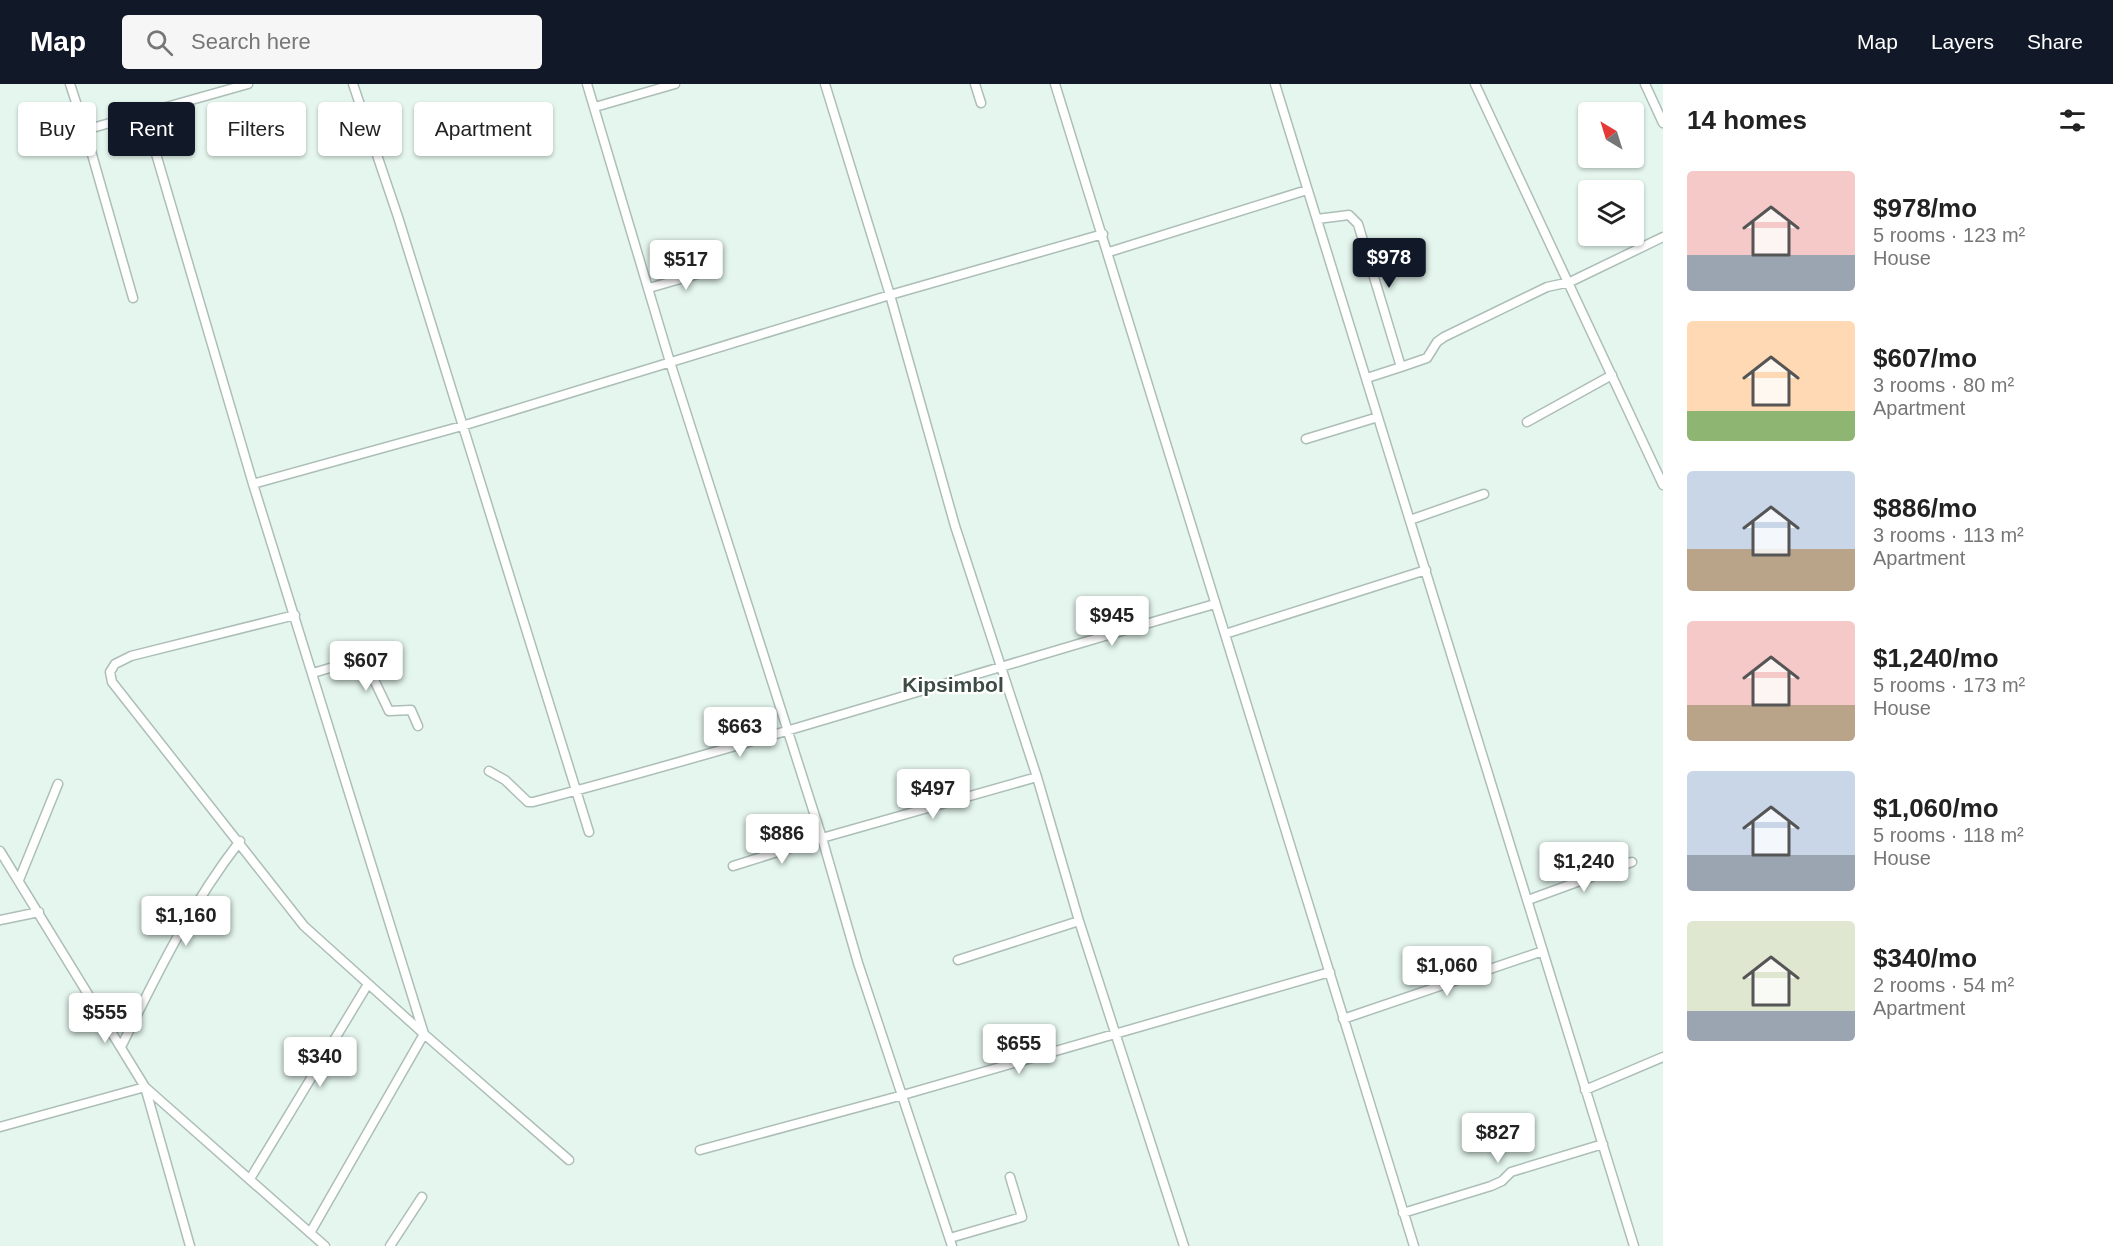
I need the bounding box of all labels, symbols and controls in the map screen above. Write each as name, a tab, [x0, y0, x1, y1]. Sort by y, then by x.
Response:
search box	[122, 15, 542, 69]
text: Map	[30, 26, 86, 57]
icon: search	[143, 26, 176, 59]
text: Search here	[191, 29, 311, 54]
text: Map	[1857, 30, 1898, 53]
text: Layers	[1931, 30, 1994, 53]
text: Share	[2027, 30, 2083, 53]
chip: Buy	[18, 102, 96, 156]
chip: Rent	[108, 102, 195, 156]
chip: Filters	[207, 102, 306, 156]
chip: New	[318, 102, 402, 156]
chip: Apartment	[414, 102, 553, 156]
north arrow	[1578, 102, 1644, 168]
map controls	[1578, 102, 1644, 246]
icon: filters	[2056, 104, 2089, 137]
text: 14 homes	[1687, 105, 1807, 135]
button: layers	[1578, 180, 1644, 246]
text: $978/mo	[1873, 193, 1977, 223]
icon: home	[1735, 195, 1807, 267]
text: 5 rooms · 123 m²	[1873, 224, 2025, 246]
pin: $978	[1353, 238, 1425, 289]
pin: $517	[650, 240, 722, 291]
text: $978	[1367, 246, 1411, 268]
text: House	[1873, 247, 1931, 269]
text: $517	[664, 248, 708, 270]
text: $607/mo	[1873, 343, 1977, 373]
icon: home	[1735, 345, 1807, 417]
text: 3 rooms · 80 m²	[1873, 374, 2014, 396]
text: Apartment	[1873, 397, 1965, 419]
text: $886/mo	[1873, 493, 1977, 523]
icon: home	[1735, 495, 1807, 567]
text: 3 rooms · 113 m²	[1873, 524, 2024, 546]
text: Apartment	[1873, 547, 1965, 569]
pin: $945	[1076, 596, 1148, 647]
text: $945	[1090, 604, 1134, 626]
pin: $607	[330, 641, 402, 692]
text: $1,240/mo	[1873, 643, 1999, 673]
icon: home	[1735, 645, 1807, 717]
text: $607	[344, 649, 388, 671]
district label: Kipsimbol	[902, 673, 1004, 696]
text: 5 rooms · 173 m²	[1873, 674, 2025, 696]
text: House	[1873, 697, 1931, 719]
pin: $663	[704, 707, 776, 758]
text: $663	[718, 715, 762, 737]
pin: $497	[897, 769, 969, 820]
text: $497	[911, 777, 955, 799]
text: $1,060/mo	[1873, 793, 1999, 823]
icon: home	[1735, 795, 1807, 867]
pin: $886	[746, 814, 818, 865]
text: $886	[760, 822, 804, 844]
text: 5 rooms · 118 m²	[1873, 824, 2024, 846]
pin: $1,240	[1535, 842, 1633, 893]
text: House	[1873, 847, 1931, 869]
text: $1,240	[1553, 850, 1615, 872]
pin: $1,160	[137, 896, 235, 947]
text: $1,160	[155, 904, 217, 926]
text: $340/mo	[1873, 943, 1977, 973]
icon: home	[1735, 945, 1807, 1017]
pin: $1,060	[1398, 946, 1496, 997]
text: $1,060	[1416, 954, 1478, 976]
text: 2 rooms · 54 m²	[1873, 974, 2014, 996]
pin: $555	[69, 993, 141, 1044]
text: Apartment	[1873, 997, 1965, 1019]
text: $555	[83, 1001, 127, 1023]
pin: $655	[983, 1024, 1055, 1075]
text: $655	[997, 1032, 1041, 1054]
pin: $340	[284, 1037, 356, 1088]
text: $340	[298, 1045, 342, 1067]
pin: $827	[1462, 1113, 1534, 1164]
text: $827	[1476, 1121, 1520, 1143]

